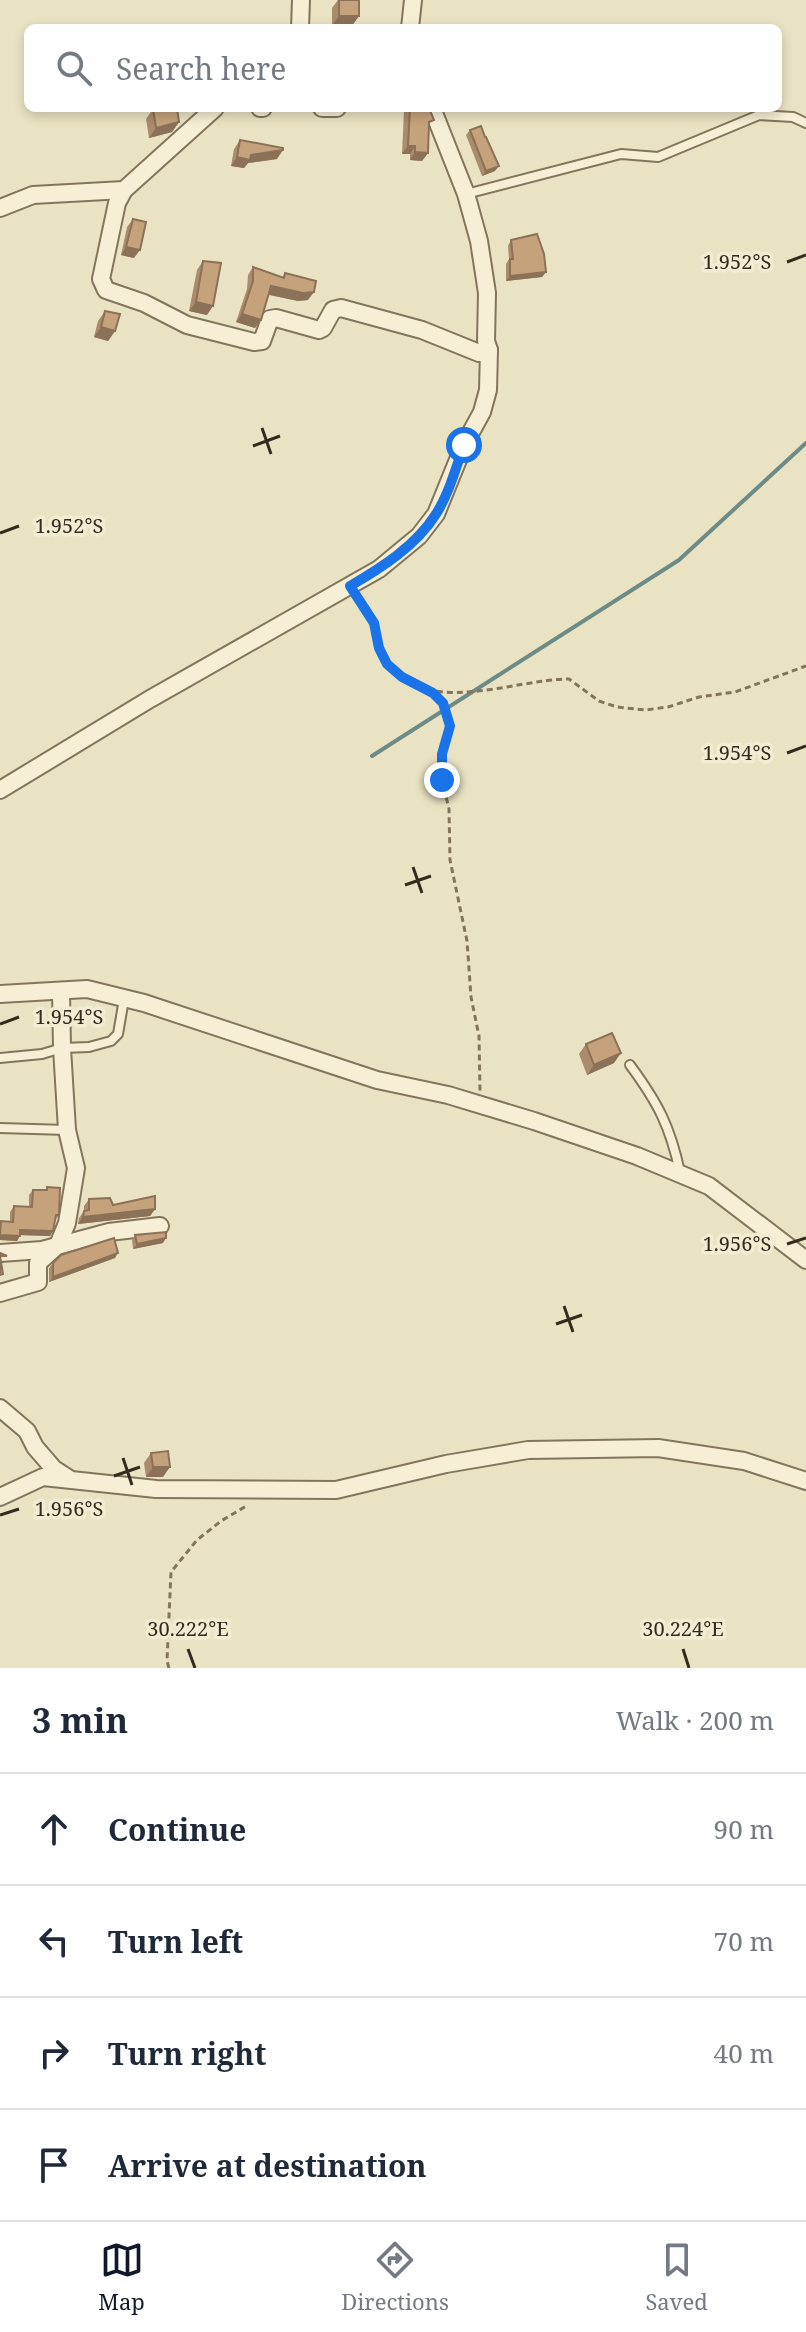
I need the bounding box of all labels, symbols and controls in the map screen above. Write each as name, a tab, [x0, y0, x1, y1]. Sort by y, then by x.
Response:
search box	[24, 24, 782, 112]
icon: search	[52, 46, 96, 90]
text: Search here	[116, 48, 286, 89]
text: 1.952°S	[703, 248, 771, 275]
route start	[446, 427, 482, 463]
text: 1.952°S	[35, 512, 103, 539]
text: 1.954°S	[703, 739, 771, 766]
route end	[424, 762, 460, 798]
text: 1.954°S	[35, 1003, 103, 1030]
text: 1.956°S	[703, 1230, 771, 1257]
text: 1.956°S	[35, 1495, 103, 1522]
text: 30.222°E	[147, 1615, 229, 1642]
text: 30.224°E	[642, 1615, 724, 1642]
text: 3 min	[32, 1697, 128, 1743]
text: Walk · 200 m	[616, 1702, 774, 1738]
icon: ahead	[32, 1807, 76, 1851]
text: Continue	[108, 1809, 246, 1850]
text: 90 m	[714, 1811, 774, 1847]
icon: left	[32, 1919, 76, 1963]
text: Turn left	[108, 1921, 243, 1962]
text: 70 m	[714, 1923, 774, 1959]
icon: right	[32, 2031, 76, 2075]
text: Turn right	[108, 2033, 266, 2074]
text: 40 m	[714, 2035, 774, 2071]
icon: arrive	[32, 2143, 76, 2187]
text: Arrive at destination	[108, 2145, 427, 2186]
tab: Map	[98, 2238, 145, 2316]
tab: Directions	[341, 2238, 449, 2316]
tab: Saved	[645, 2238, 708, 2316]

